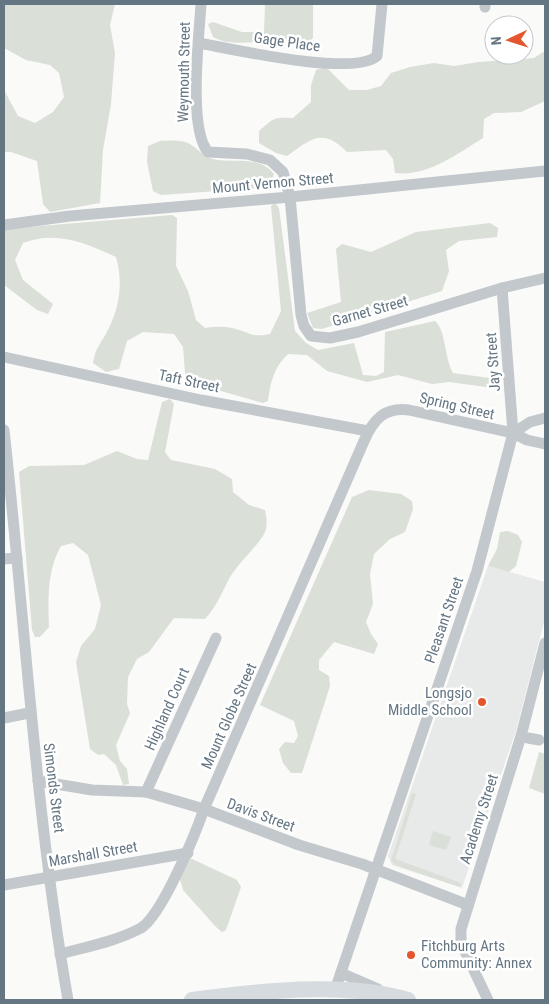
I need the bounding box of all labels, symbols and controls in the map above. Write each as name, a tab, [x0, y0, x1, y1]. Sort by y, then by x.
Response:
north arrow	[484, 15, 534, 65]
street label: Weymouth Street	[174, 21, 194, 123]
street label: Gage Place	[253, 28, 321, 56]
text: N	[488, 36, 504, 46]
street label: Mount Vernon Street	[212, 169, 334, 197]
street label: Garnet Street	[330, 292, 410, 330]
street label: Jay Street	[482, 332, 504, 392]
street label: Taft Street	[157, 366, 221, 396]
street label: Spring Street	[418, 389, 496, 423]
street label: Pleasant Street	[421, 574, 467, 666]
street label: Mount Globe Street	[198, 660, 260, 772]
street label: Highland Court	[141, 665, 193, 753]
place label: Longsjo Middle School	[388, 684, 472, 719]
marker: Longsjo Middle School	[476, 696, 488, 708]
street label: Simonds Street	[40, 742, 68, 834]
street label: Academy Street	[456, 772, 502, 866]
street label: Davis Street	[225, 794, 297, 836]
street label: Marshall Street	[47, 837, 139, 871]
place label: Fitchburg Arts Community: Annex	[421, 937, 532, 972]
marker: Fitchburg Arts Community: Annex	[405, 949, 417, 961]

